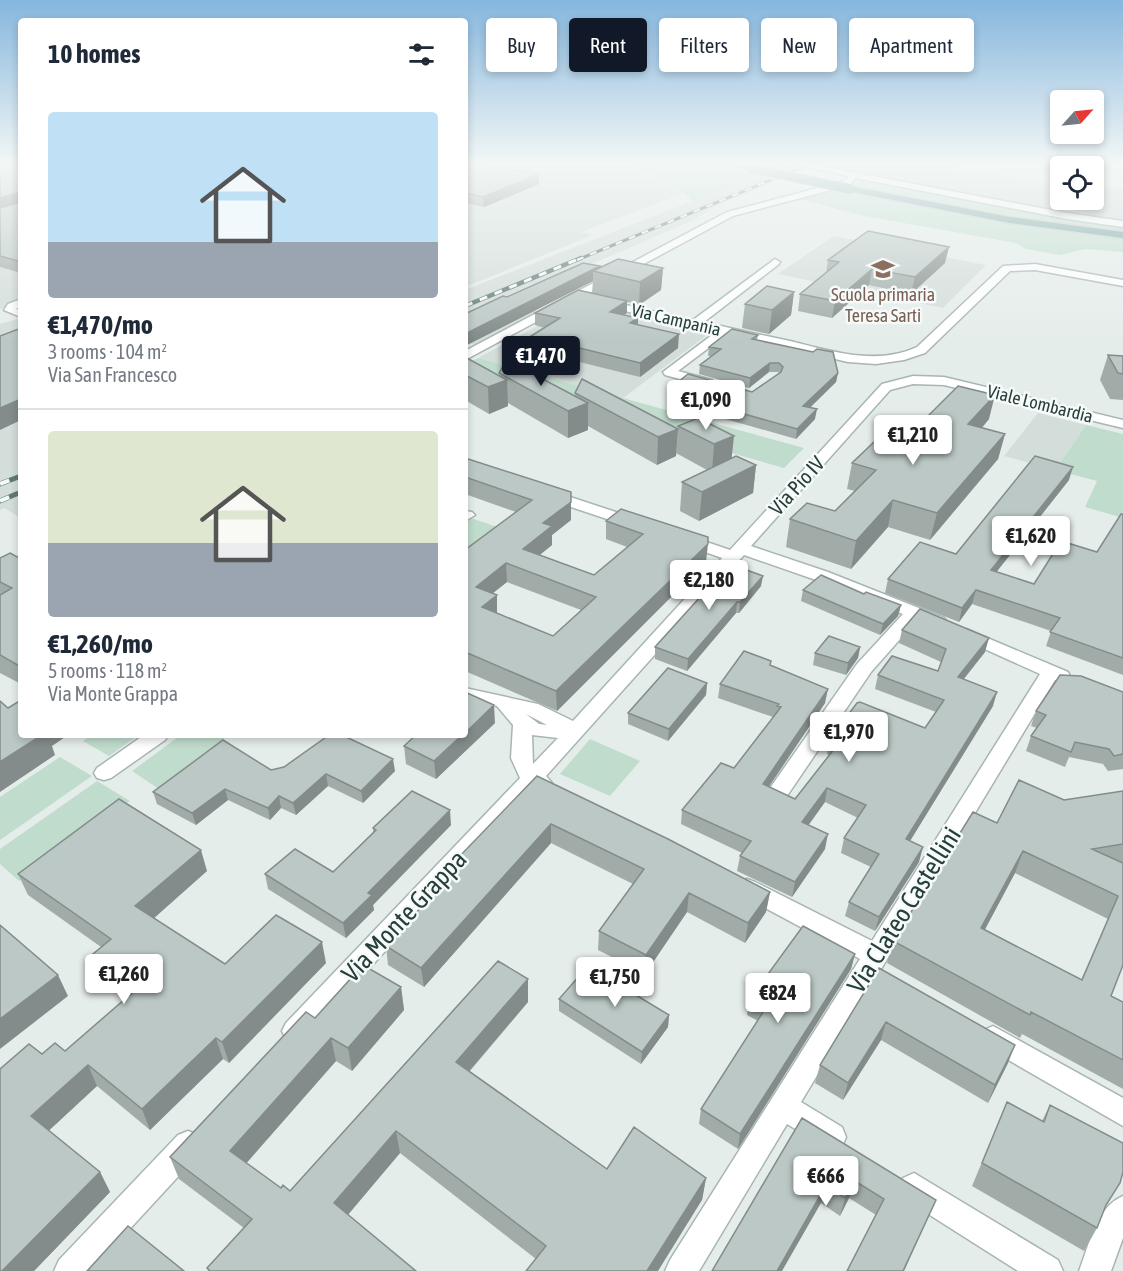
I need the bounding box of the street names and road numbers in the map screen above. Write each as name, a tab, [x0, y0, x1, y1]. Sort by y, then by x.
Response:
street label: Via Campania	[629, 299, 723, 340]
street label: Viale Lombardia	[985, 380, 1095, 427]
street label: Via Pio IV	[764, 450, 829, 520]
street label: Via Clateo Castellini	[841, 821, 967, 999]
street label: Via Monte Grappa	[335, 844, 473, 988]

